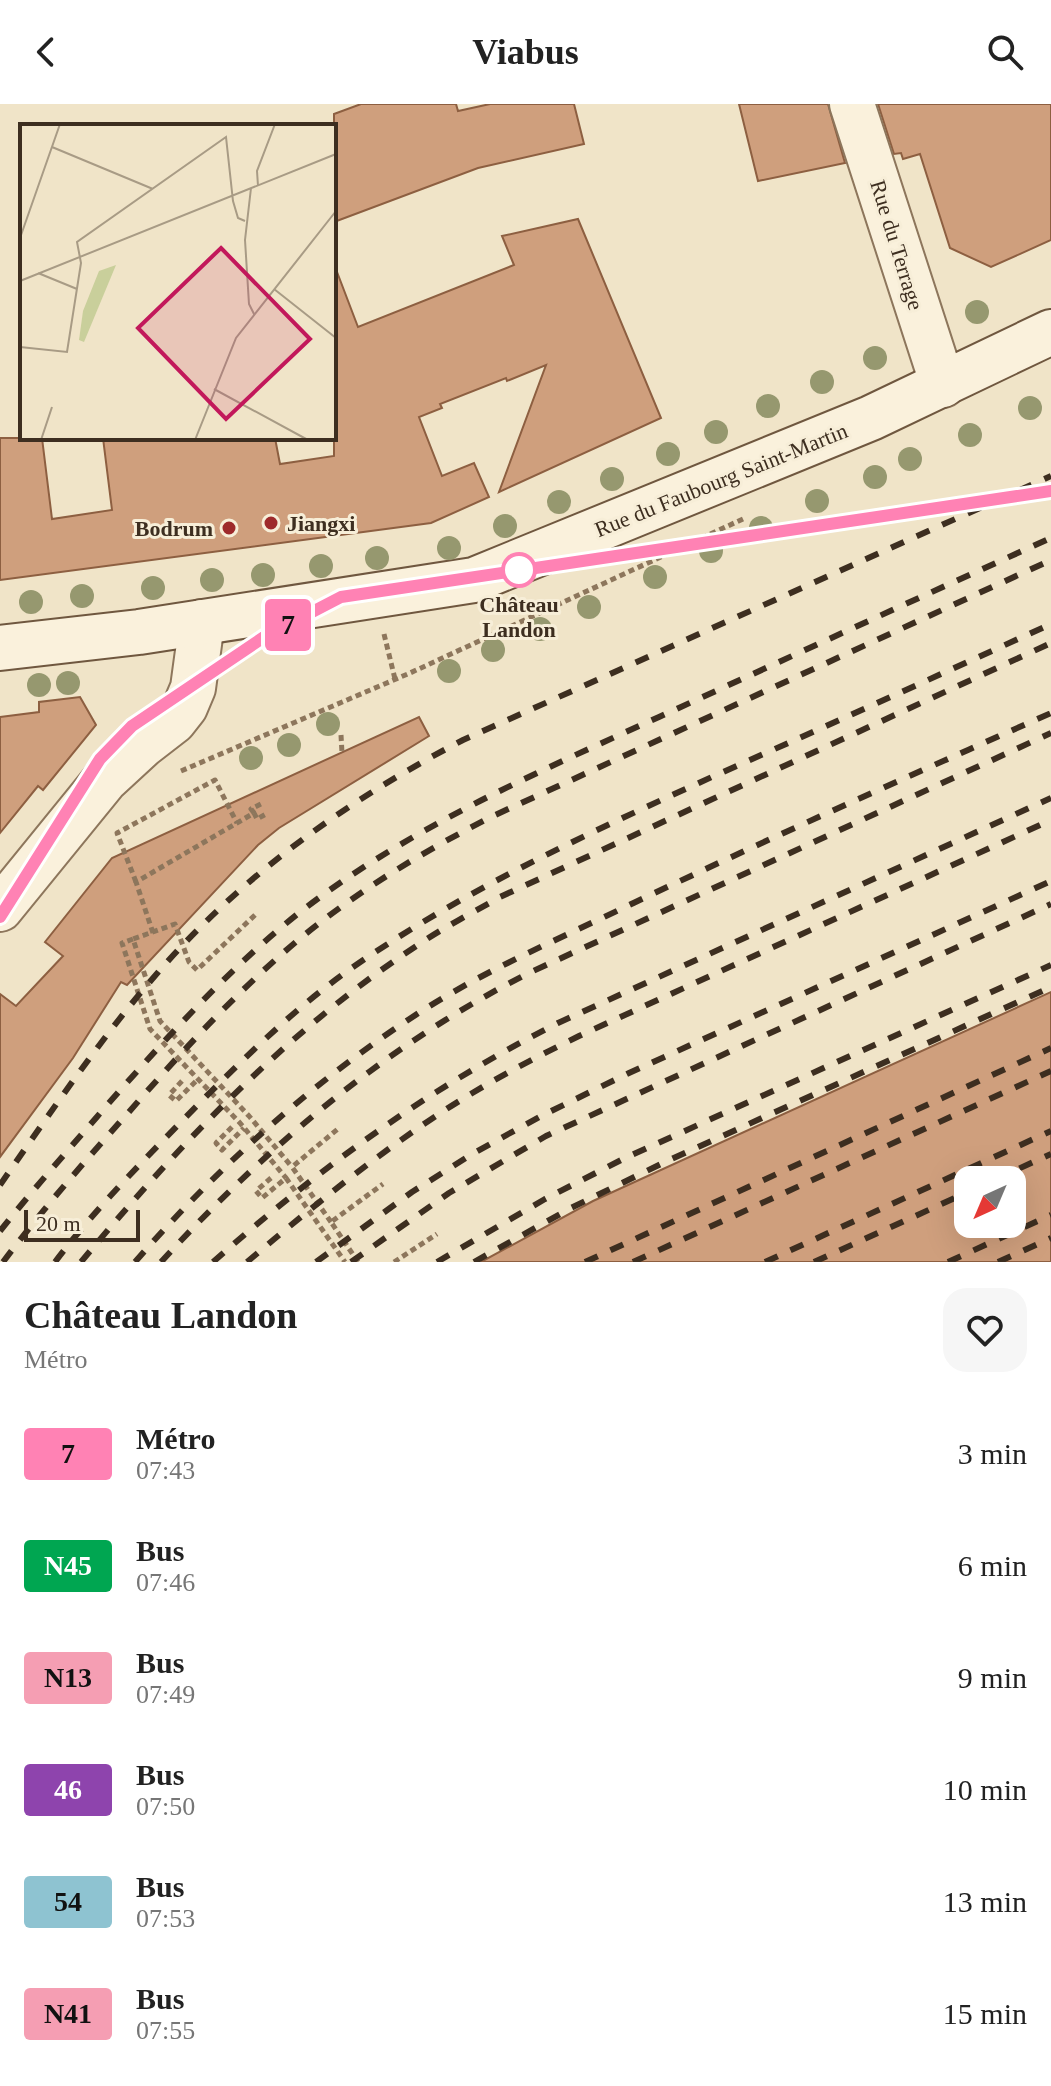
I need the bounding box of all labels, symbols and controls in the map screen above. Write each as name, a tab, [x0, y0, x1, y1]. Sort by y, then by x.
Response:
icon: back	[24, 30, 68, 74]
icon: search	[983, 30, 1027, 74]
text: Viabus	[472, 32, 579, 72]
inset map	[20, 124, 336, 440]
street label: Rue du Terrage	[865, 177, 929, 313]
street label: Rue du Faubourg Saint-Martin	[591, 418, 851, 542]
place label: Jiangxi	[287, 511, 355, 536]
marker: Jiangxi	[262, 514, 280, 532]
place label: Bodrum	[135, 516, 213, 541]
marker: Bodrum	[220, 519, 238, 537]
marker: Château Landon	[502, 553, 536, 587]
place label: Château Landon	[479, 592, 559, 642]
line badge: 7	[262, 599, 314, 651]
text: 7	[281, 609, 295, 640]
north arrow	[954, 1166, 1026, 1238]
map controls	[954, 1166, 1026, 1238]
scale bar	[24, 1206, 140, 1242]
text: 20 m	[36, 1211, 81, 1236]
button: heart	[943, 1288, 1027, 1372]
text: Château Landon	[24, 1294, 297, 1336]
text: Métro	[24, 1345, 88, 1374]
text: Métro	[136, 1422, 215, 1455]
text: 3 min	[958, 1437, 1027, 1470]
text: 7	[61, 1438, 75, 1469]
text: 07:43	[136, 1456, 195, 1485]
text: Bus	[136, 1534, 184, 1567]
text: 6 min	[958, 1549, 1027, 1582]
text: N45	[44, 1550, 92, 1581]
text: 07:46	[136, 1568, 195, 1597]
text: Bus	[136, 1646, 184, 1679]
text: 9 min	[958, 1661, 1027, 1694]
text: N13	[44, 1662, 92, 1693]
text: 07:49	[136, 1680, 195, 1709]
text: Bus	[136, 1758, 184, 1791]
text: 10 min	[943, 1773, 1027, 1806]
text: 46	[54, 1774, 82, 1805]
text: 07:50	[136, 1792, 195, 1821]
text: Bus	[136, 1870, 184, 1903]
text: 13 min	[943, 1885, 1027, 1918]
text: 54	[54, 1886, 82, 1917]
text: 07:53	[136, 1904, 195, 1933]
text: Bus	[136, 1982, 184, 2015]
text: 15 min	[943, 1997, 1027, 2030]
text: N41	[44, 1998, 92, 2029]
text: 07:55	[136, 2016, 195, 2045]

